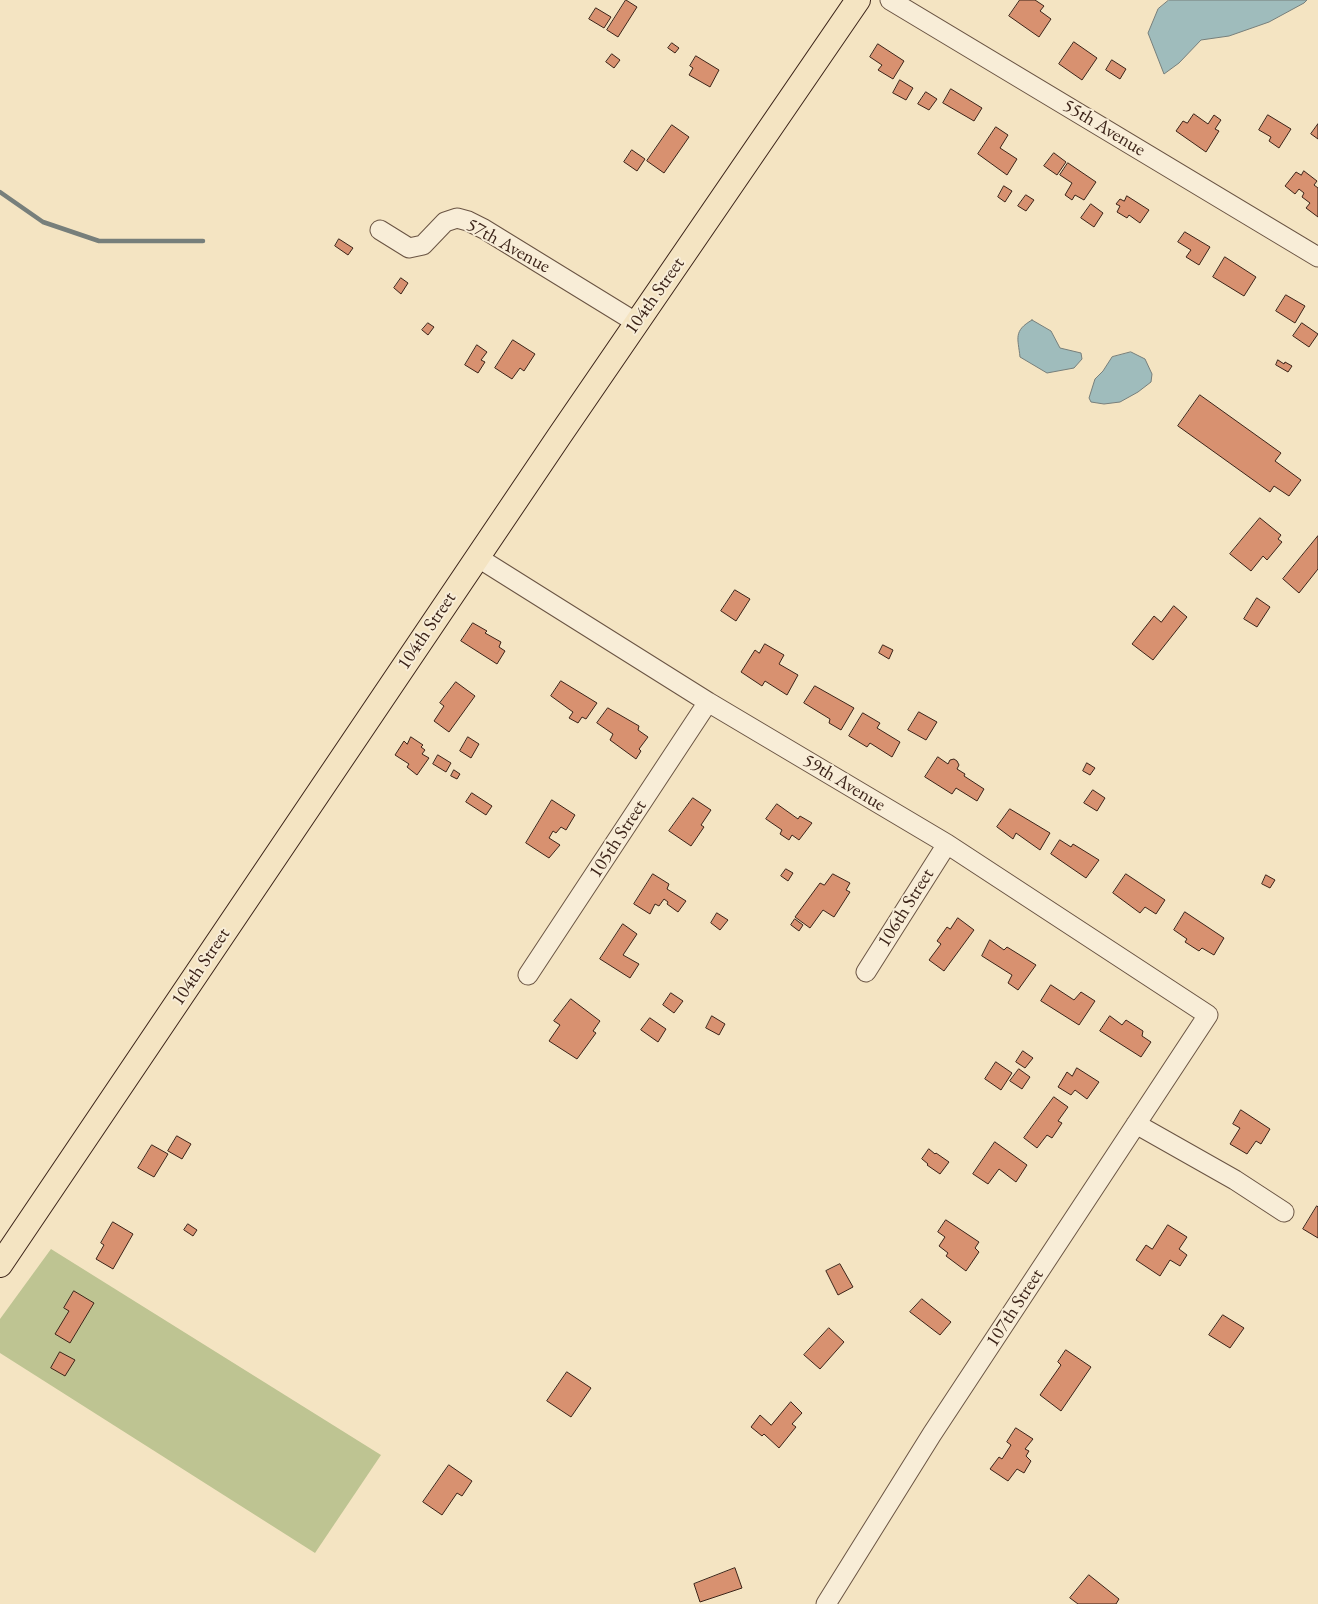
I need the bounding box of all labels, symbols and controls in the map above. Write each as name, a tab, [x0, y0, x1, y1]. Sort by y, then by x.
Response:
street label: 55th Avenue	[1059, 94, 1149, 162]
street label: 57th Avenue	[462, 214, 554, 278]
street label: 104th Street	[620, 253, 690, 339]
street label: 104th Street	[393, 588, 461, 674]
street label: 59th Avenue	[799, 749, 889, 817]
street label: 105th Street	[584, 796, 652, 882]
street label: 106th Street	[873, 864, 939, 952]
street label: 104th Street	[167, 924, 235, 1010]
street label: 107th Street	[981, 1265, 1049, 1351]

